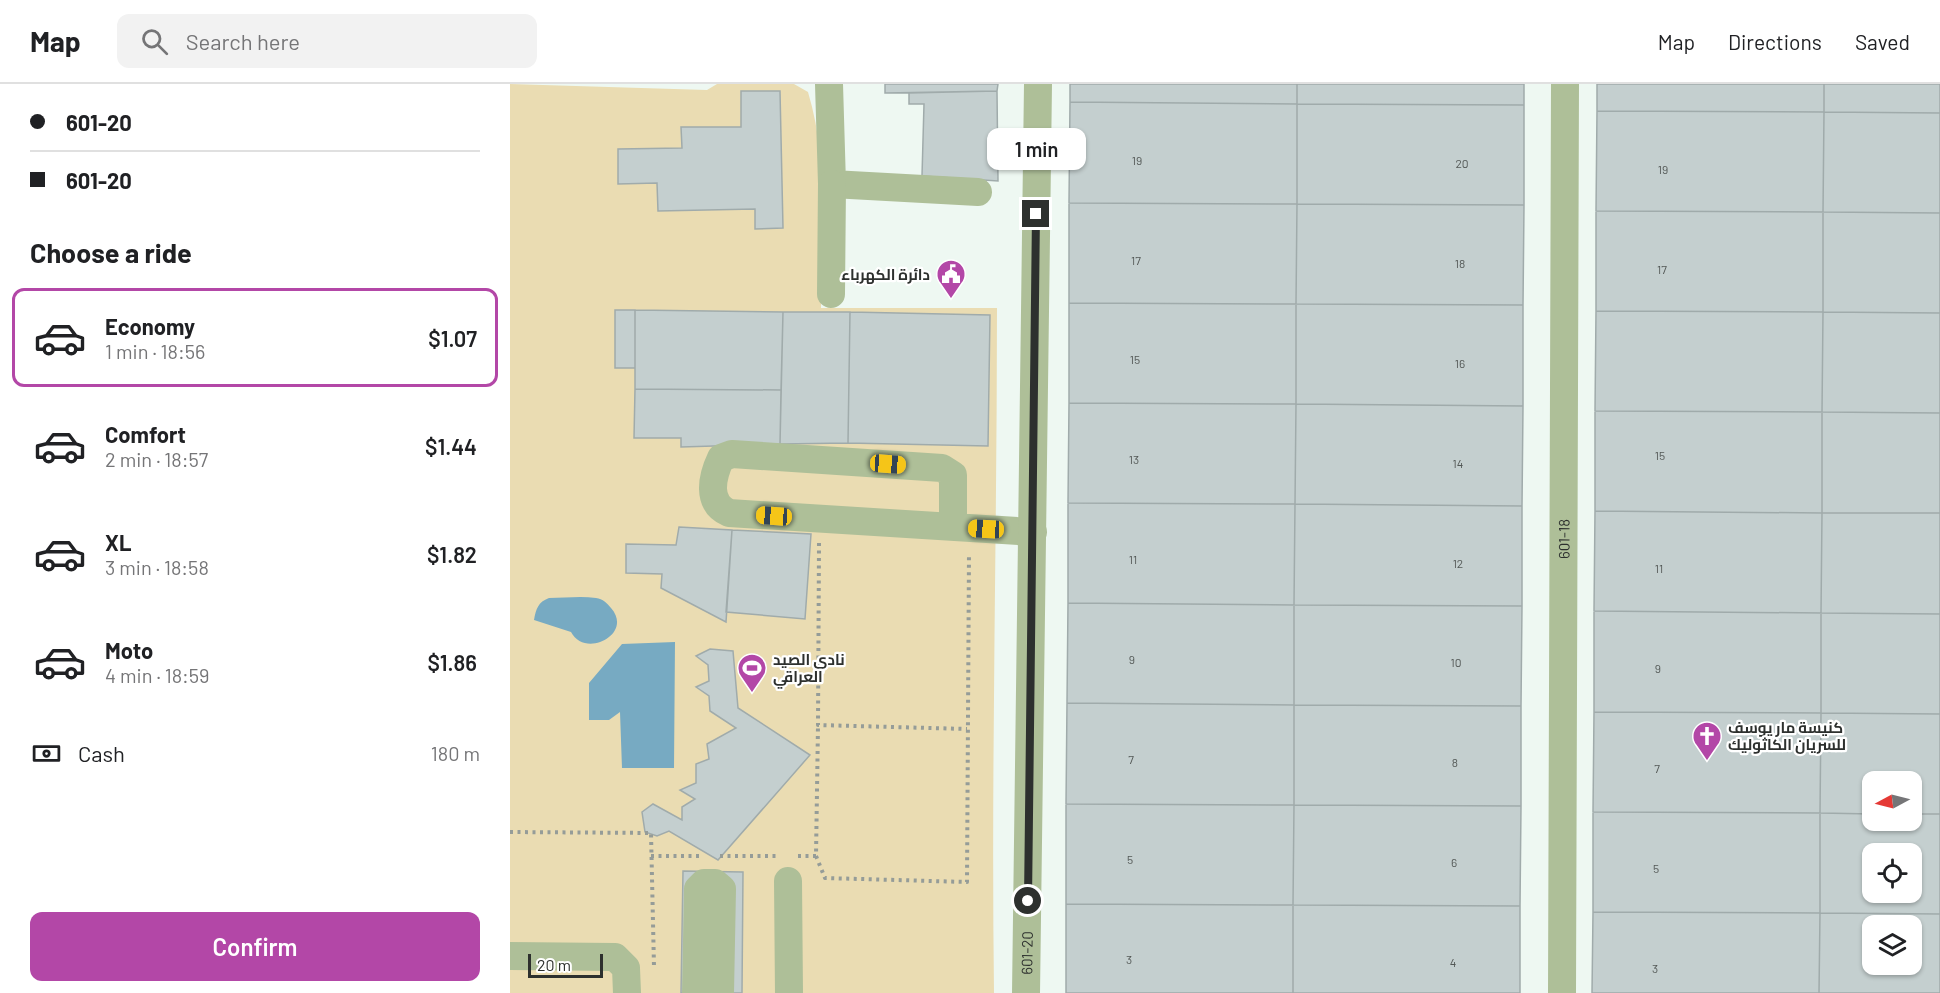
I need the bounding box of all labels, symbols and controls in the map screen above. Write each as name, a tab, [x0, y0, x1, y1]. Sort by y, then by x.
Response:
search box	[117, 14, 537, 68]
text: Map	[30, 24, 81, 58]
icon: search	[138, 25, 171, 58]
text: Search here	[186, 28, 300, 54]
text: Map	[1658, 29, 1695, 54]
text: Directions	[1728, 29, 1822, 54]
text: Saved	[1855, 29, 1910, 54]
text: 601-20	[66, 109, 132, 135]
callout: 1 min	[986, 127, 1086, 169]
text: 1 min	[1015, 137, 1058, 161]
house number: 19	[1132, 153, 1142, 167]
house number: 20	[1455, 156, 1469, 170]
house number: 19	[1658, 162, 1668, 176]
text: 601-20	[66, 167, 132, 193]
route end	[1022, 200, 1049, 227]
text: Choose a ride	[30, 236, 192, 268]
house number: 17	[1131, 253, 1141, 267]
house number: 18	[1455, 256, 1465, 270]
public building icon: دائرة الكهرباء	[935, 258, 967, 300]
house number: 17	[1657, 262, 1667, 276]
place label: دائرة الكهرباء	[841, 265, 930, 284]
icon: car	[33, 311, 87, 365]
text: Economy	[105, 313, 195, 339]
text: $1.07	[428, 325, 477, 351]
text: 1 min · 18:56	[105, 339, 205, 363]
house number: 15	[1130, 352, 1140, 366]
house number: 16	[1455, 356, 1465, 370]
icon: car	[33, 419, 87, 473]
text: Comfort	[105, 421, 186, 447]
text: $1.44	[425, 433, 477, 459]
text: 2 min · 18:57	[105, 447, 208, 471]
house number: 15	[1655, 448, 1665, 462]
house number: 13	[1129, 452, 1139, 466]
car	[869, 454, 907, 474]
house number: 14	[1453, 456, 1463, 470]
car	[755, 506, 793, 526]
car	[968, 519, 1004, 539]
street label: 601-18	[1554, 519, 1573, 559]
icon: car	[33, 527, 87, 581]
text: XL	[105, 529, 131, 555]
text: $1.82	[427, 541, 477, 567]
house number: 11	[1129, 552, 1137, 566]
text: 3 min · 18:58	[105, 555, 209, 579]
house number: 12	[1453, 556, 1463, 570]
house number: 11	[1655, 561, 1663, 575]
icon: car	[33, 635, 87, 689]
text: Moto	[105, 637, 153, 663]
text: $1.86	[427, 649, 477, 675]
place label: نادي الصيد العراقي	[773, 650, 845, 689]
sports icon: نادي الصيد العراقي	[736, 652, 768, 694]
house number: 9	[1129, 652, 1135, 666]
house number: 10	[1451, 655, 1461, 669]
house number: 9	[1655, 661, 1661, 675]
text: 4 min · 18:59	[105, 663, 210, 687]
place label: كنيسة مار يوسف للسريان الكاثوليك	[1728, 718, 1846, 754]
church icon: كنيسة مار يوسف للسريان الكاثوليك	[1691, 720, 1723, 762]
icon: cash	[30, 737, 63, 770]
text: Cash	[78, 740, 125, 766]
text: 180 m	[431, 741, 480, 765]
house number: 7	[1128, 752, 1134, 766]
house number: 8	[1452, 755, 1458, 769]
house number: 7	[1654, 761, 1660, 775]
north arrow	[1862, 771, 1922, 831]
map controls	[1862, 771, 1922, 975]
button: locate	[1862, 843, 1922, 903]
house number: 5	[1127, 852, 1133, 866]
house number: 6	[1451, 855, 1457, 869]
house number: 5	[1653, 861, 1659, 875]
route start	[1014, 887, 1041, 914]
button: Confirm	[30, 912, 480, 981]
button: layers	[1862, 915, 1922, 975]
street label: 601-20	[1017, 931, 1036, 975]
scale bar	[528, 951, 603, 978]
house number: 3	[1126, 952, 1132, 966]
text: 20 m	[537, 955, 571, 974]
house number: 4	[1450, 955, 1456, 969]
house number: 3	[1652, 961, 1658, 975]

